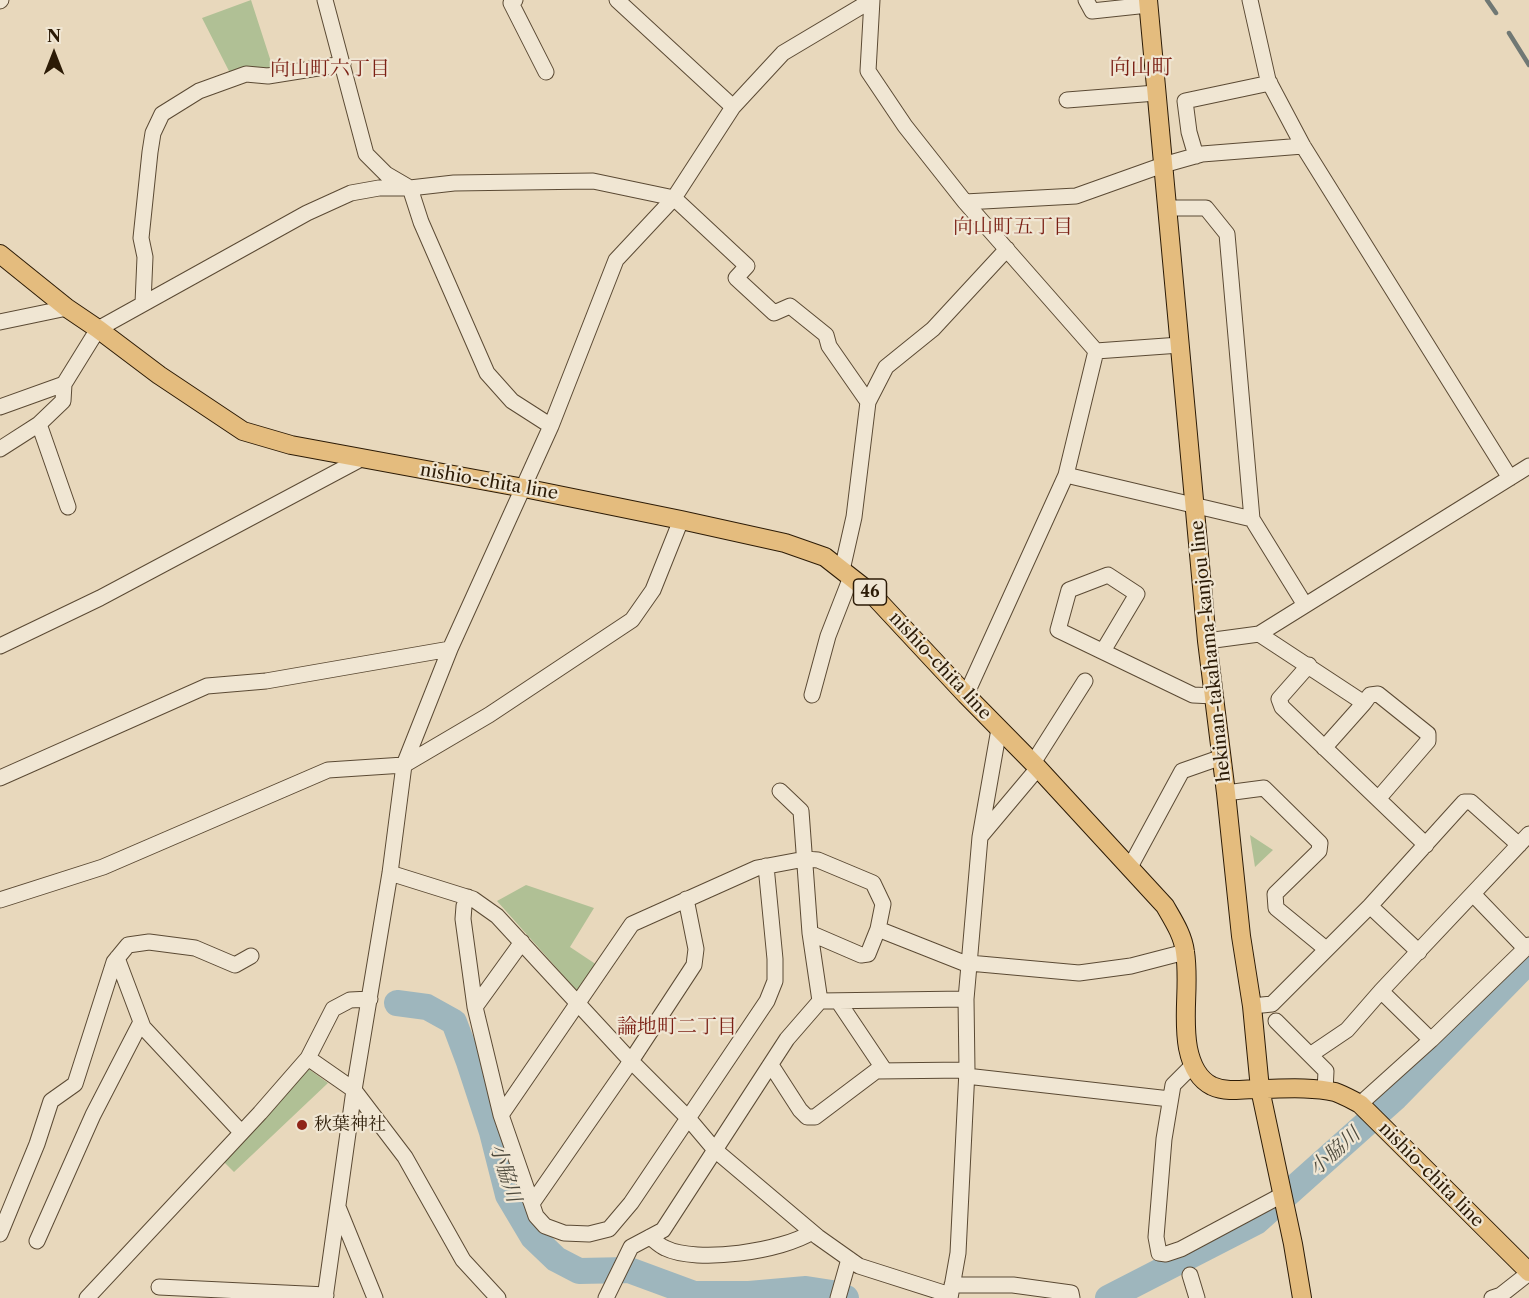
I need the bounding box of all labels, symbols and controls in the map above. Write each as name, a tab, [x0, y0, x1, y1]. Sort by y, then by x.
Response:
north arrow	[24, 24, 84, 84]
text: N	[47, 26, 61, 46]
district label: 向山町	[1110, 55, 1172, 81]
district label: 向山町六丁目	[270, 57, 390, 81]
district label: 向山町五丁目	[953, 215, 1073, 239]
street label: nishio-chita line	[418, 459, 560, 505]
street label: hekinan-takahama-kanjou line	[1187, 519, 1235, 783]
road number: 46	[854, 579, 886, 605]
street label: nishio-chita line	[884, 608, 996, 724]
district label: 論地町二丁目	[617, 1015, 737, 1039]
place label: 秋葉神社	[314, 1114, 386, 1136]
marker: 秋葉神社	[295, 1118, 309, 1132]
street label: nishio-chita line	[1374, 1118, 1488, 1232]
water label: 小脇川	[1305, 1123, 1365, 1181]
water label: 小脇川	[484, 1141, 526, 1205]

